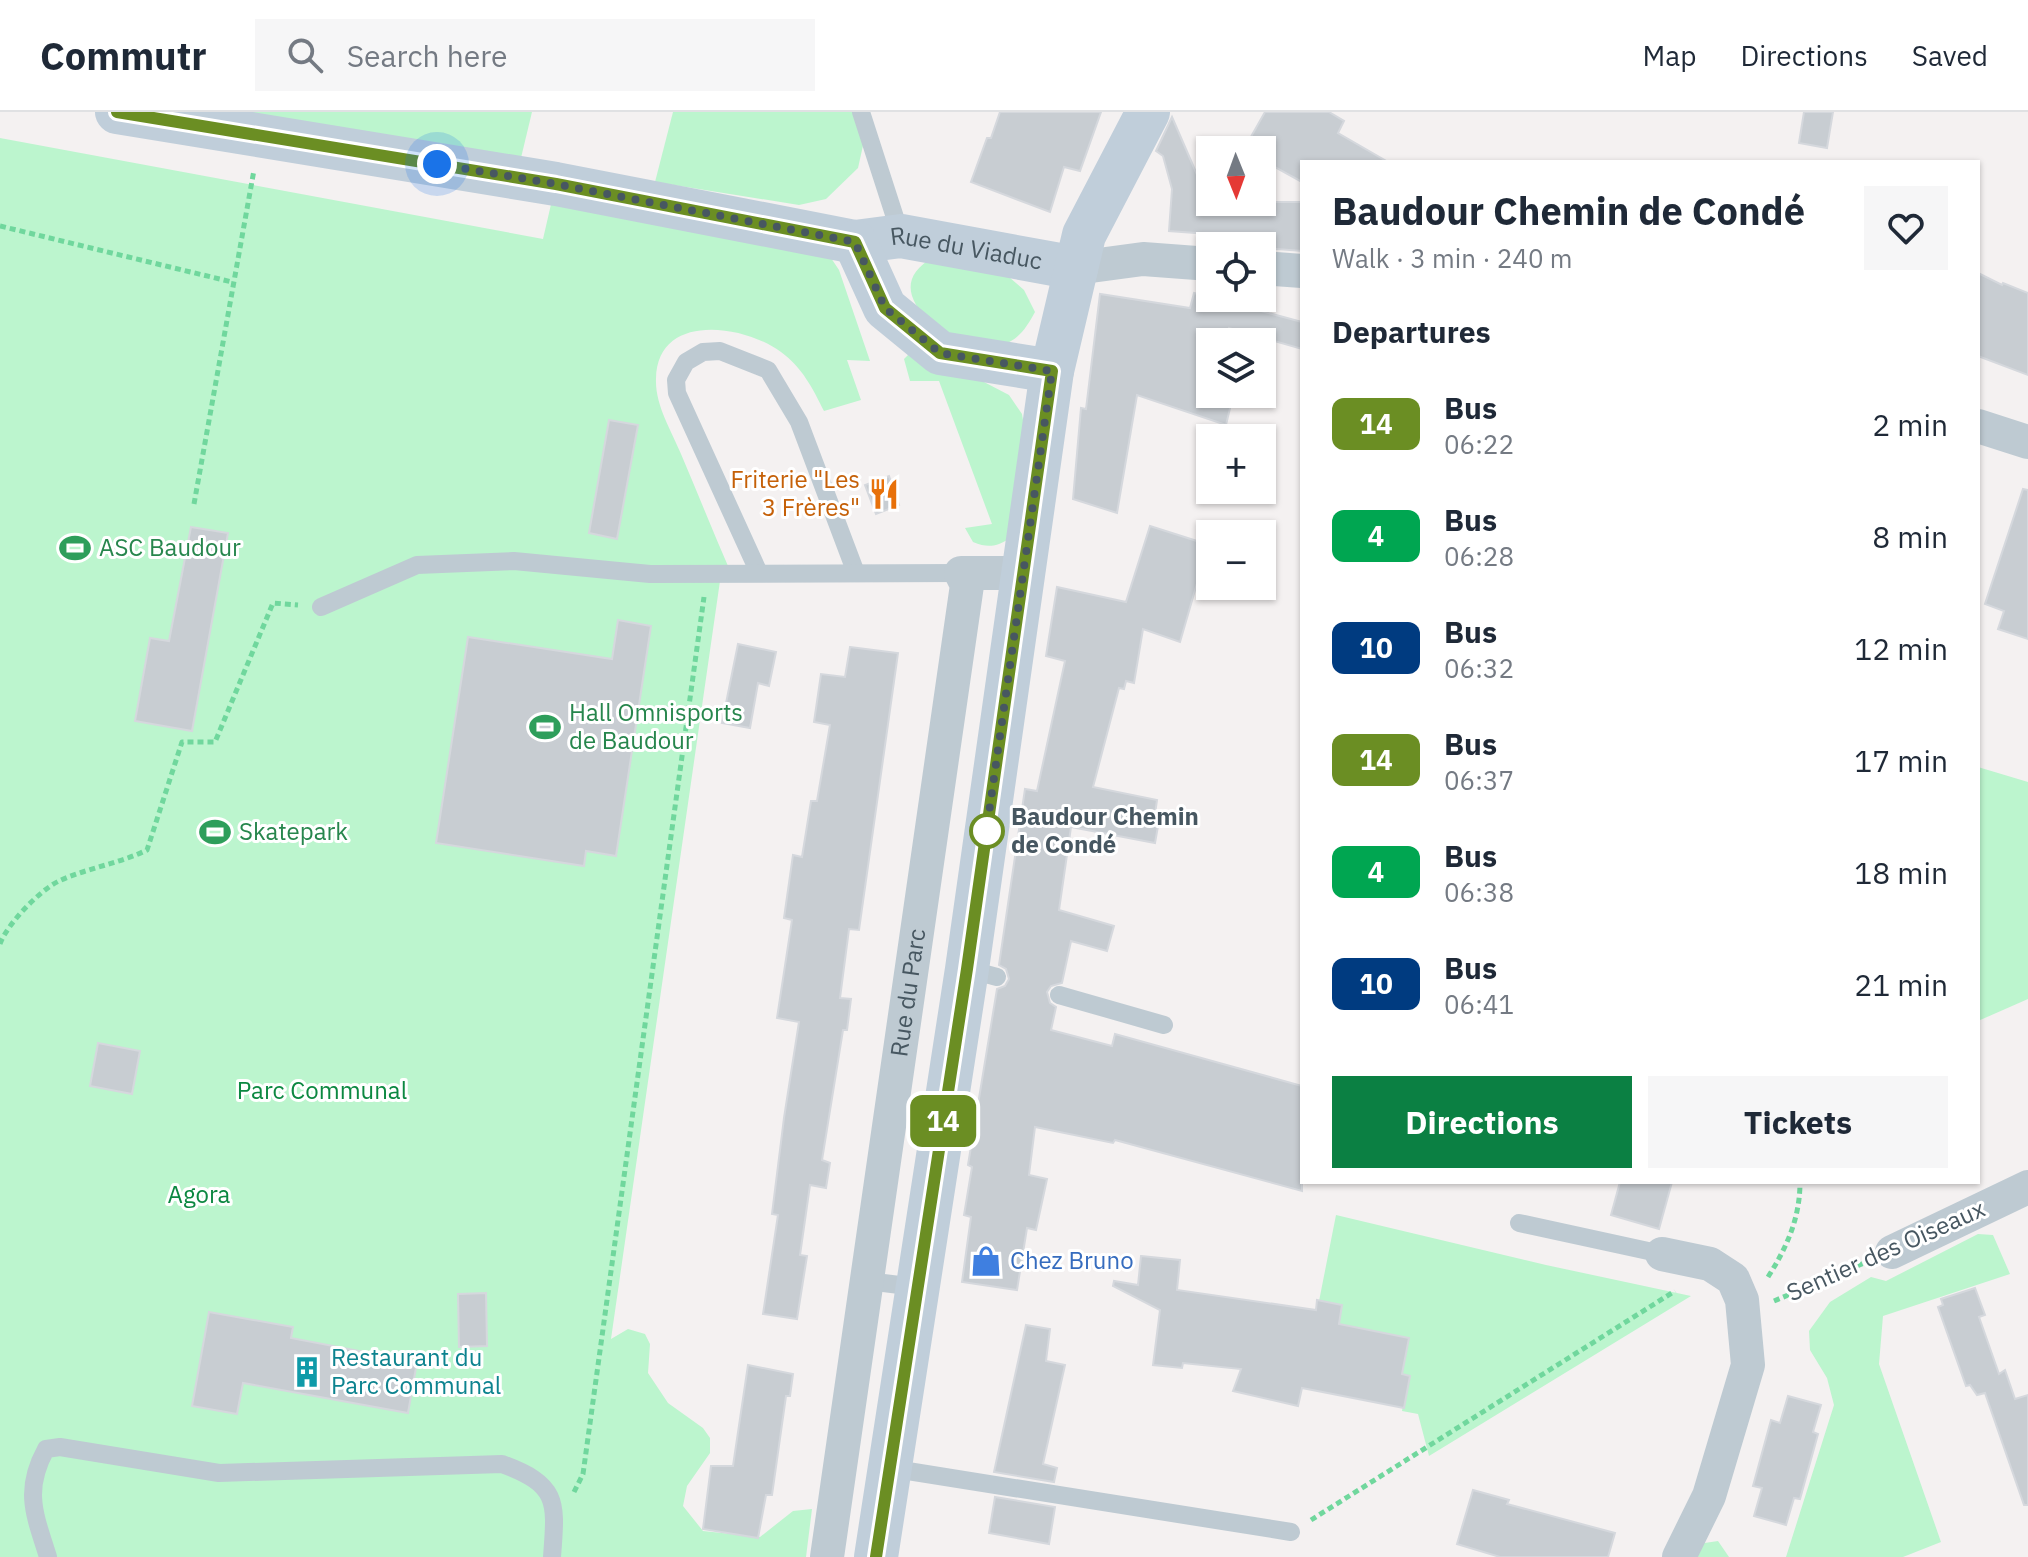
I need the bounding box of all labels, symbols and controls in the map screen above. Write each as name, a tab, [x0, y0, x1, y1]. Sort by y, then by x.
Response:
search box	[255, 19, 815, 91]
text: Commutr	[40, 31, 207, 80]
icon: search	[283, 33, 327, 77]
text: Search here	[347, 36, 508, 75]
text: Map	[1642, 37, 1696, 74]
text: Directions	[1740, 37, 1868, 74]
text: Saved	[1912, 37, 1988, 74]
north arrow	[1196, 136, 1276, 216]
map controls	[1196, 136, 1276, 600]
your location	[417, 144, 457, 184]
text: Baudour Chemin de Condé	[1332, 186, 1805, 235]
button: heart	[1864, 186, 1948, 270]
street label: Rue du Viaduc	[888, 219, 1045, 277]
button: locate	[1196, 232, 1276, 312]
text: Walk · 3 min · 240 m	[1332, 241, 1572, 275]
text: Departures	[1332, 312, 1491, 351]
button: layers	[1196, 328, 1276, 408]
text: Bus	[1444, 388, 1497, 427]
text: 14	[1359, 405, 1393, 442]
text: 2 min	[1872, 405, 1948, 444]
button: +	[1196, 424, 1276, 504]
text: 06:22	[1444, 427, 1514, 461]
place label: Friterie "Les 3 Frères"	[730, 463, 860, 523]
restaurant icon: Friterie "Les 3 Frères"	[867, 477, 901, 511]
text: Bus	[1444, 500, 1497, 539]
text: 4	[1368, 517, 1384, 554]
text: 8 min	[1872, 517, 1948, 556]
button: −	[1196, 520, 1276, 600]
sports icon: ASC Baudour	[58, 531, 92, 565]
place label: ASC Baudour	[99, 531, 241, 563]
text: 06:28	[1444, 539, 1514, 573]
text: Bus	[1444, 612, 1497, 651]
text: 10	[1359, 629, 1393, 666]
text: 12 min	[1854, 629, 1948, 668]
text: 06:32	[1444, 651, 1514, 685]
place label: Hall Omnisports de Baudour	[569, 696, 743, 756]
sports icon: Hall Omnisports de Baudour	[528, 710, 562, 744]
text: Bus	[1444, 724, 1497, 763]
text: 14	[1359, 741, 1393, 778]
text: 17 min	[1854, 741, 1948, 780]
text: 06:37	[1444, 763, 1514, 797]
place label: Baudour Chemin de Condé	[1011, 800, 1199, 860]
marker: Baudour Chemin de Condé	[970, 814, 1004, 848]
sports icon: Skatepark	[198, 815, 232, 849]
place label: Skatepark	[239, 815, 348, 847]
text: Bus	[1444, 836, 1497, 875]
text: 4	[1368, 853, 1384, 890]
text: 18 min	[1854, 853, 1948, 892]
text: 06:38	[1444, 875, 1514, 909]
street label: Rue du Parc	[882, 927, 932, 1059]
text: Bus	[1444, 948, 1497, 987]
text: 10	[1359, 965, 1393, 1002]
text: 21 min	[1854, 965, 1948, 1004]
text: 06:41	[1444, 987, 1514, 1021]
park label: Parc Communal	[237, 1074, 407, 1106]
button: Directions	[1332, 1076, 1632, 1168]
button: Tickets	[1648, 1076, 1948, 1168]
line badge: 14	[907, 1095, 979, 1147]
text: 14	[926, 1102, 960, 1139]
park label: Agora	[168, 1178, 231, 1210]
street label: Sentier des Oiseaux	[1781, 1192, 1990, 1308]
shop icon: Chez Bruno	[969, 1244, 1003, 1278]
place label: Chez Bruno	[1010, 1244, 1134, 1276]
place label: Restaurant du Parc Communal	[331, 1341, 501, 1401]
building icon: Restaurant du Parc Communal	[290, 1355, 324, 1389]

